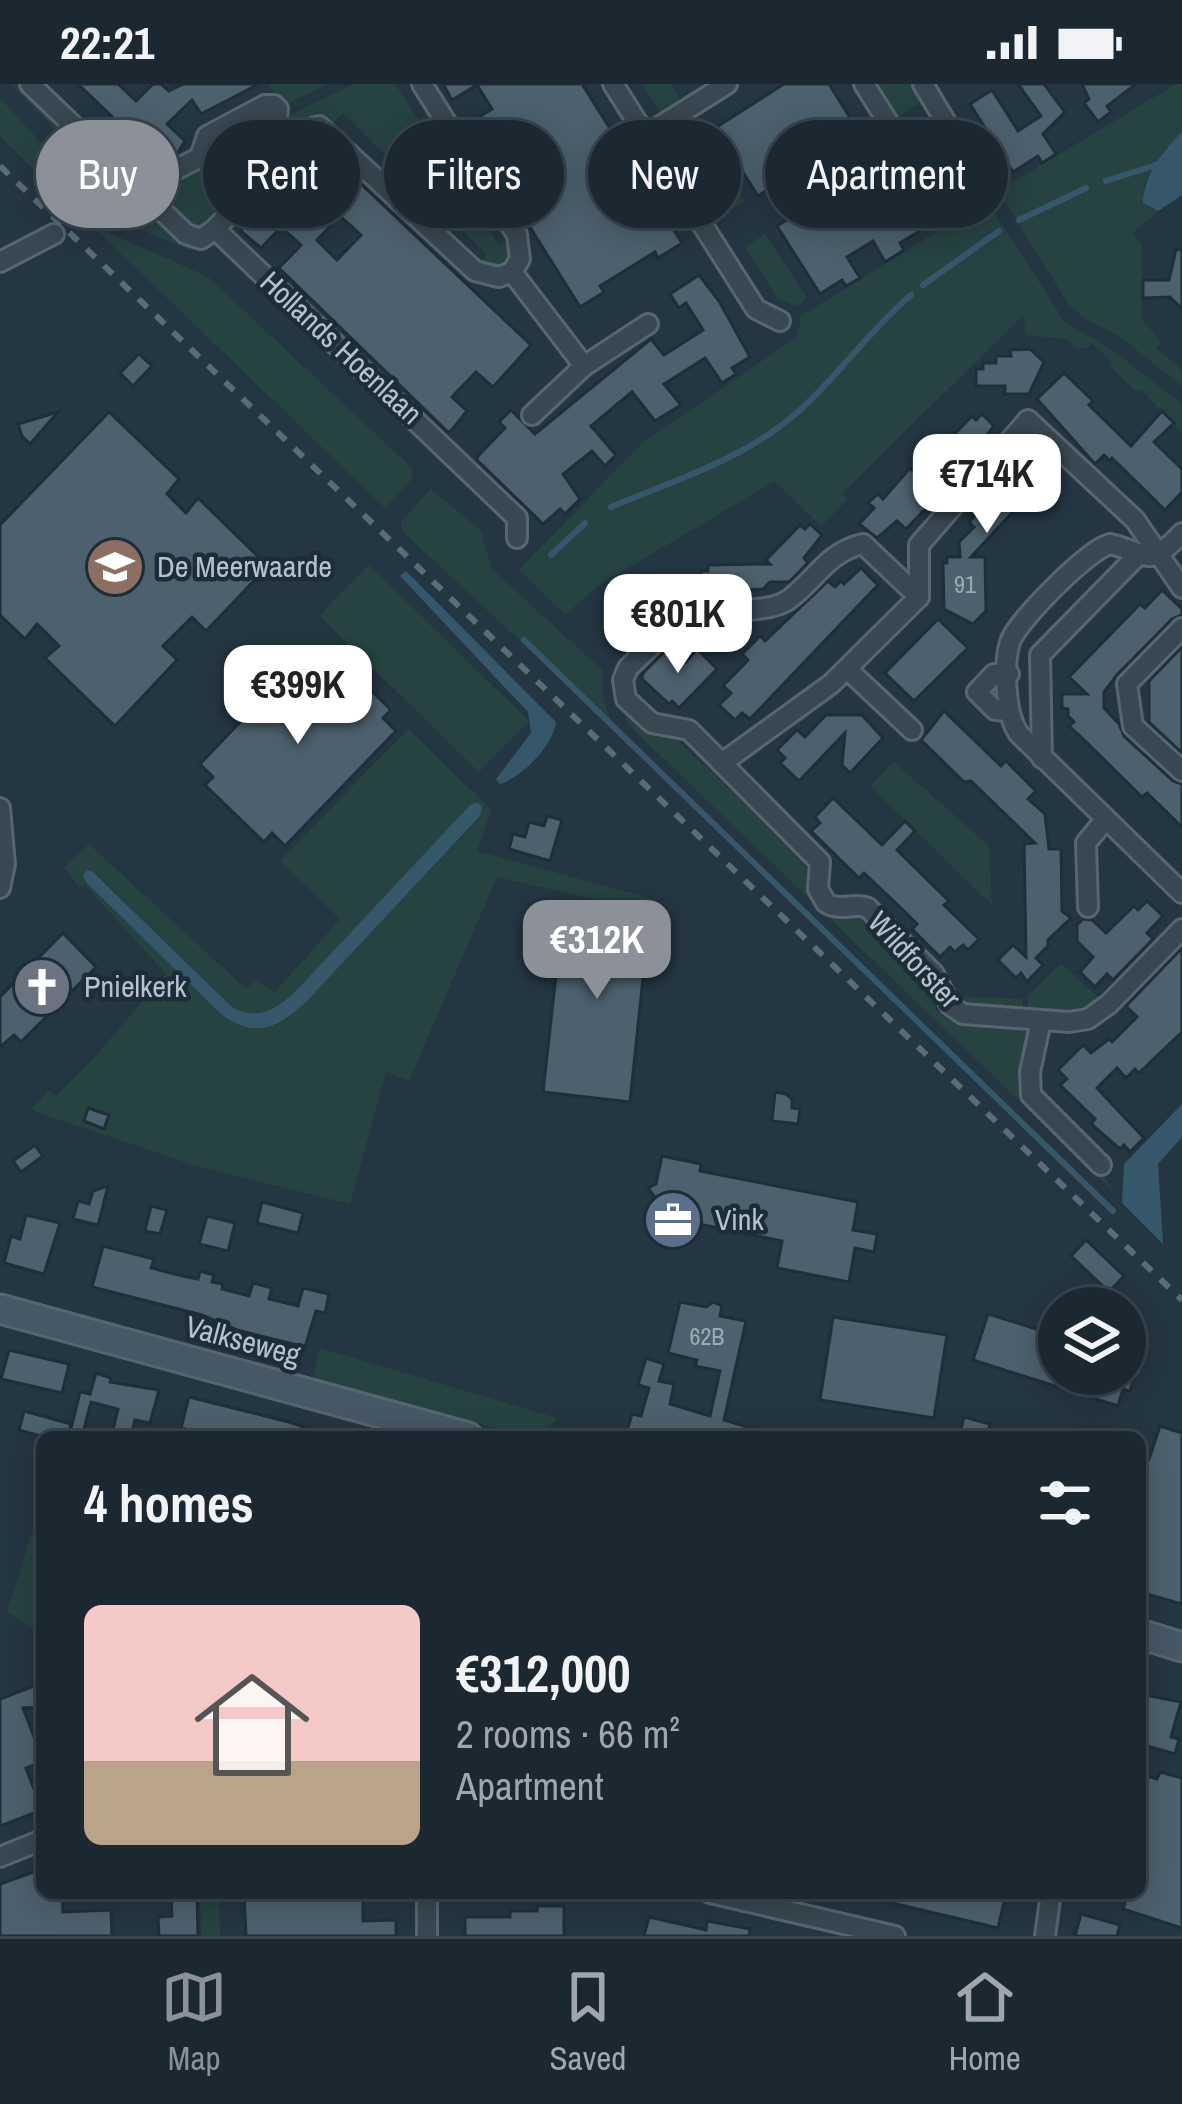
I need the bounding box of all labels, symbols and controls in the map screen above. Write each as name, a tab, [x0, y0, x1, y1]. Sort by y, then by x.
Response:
text: 22:21	[60, 12, 154, 73]
chip: Buy	[36, 120, 179, 228]
chip: Rent	[203, 120, 360, 228]
chip: Filters	[384, 120, 564, 228]
chip: New	[588, 120, 741, 228]
chip: Apartment	[765, 120, 1008, 228]
street label: Hollands Hoenlaan	[252, 262, 431, 433]
pin: €714K	[903, 434, 1071, 536]
text: €714K	[940, 447, 1034, 499]
school or university icon: De Meerwaarde	[84, 536, 146, 598]
place label: De Meerwaarde	[157, 546, 332, 586]
house number: 91	[954, 568, 976, 600]
pin: €801K	[594, 574, 762, 676]
text: €801K	[631, 587, 725, 639]
pin: €399K	[214, 645, 382, 747]
text: €399K	[251, 658, 345, 710]
pin: €312K	[513, 900, 681, 1002]
street label: Wildforster	[860, 902, 970, 1017]
text: €312K	[550, 913, 644, 965]
church icon: Pnielkerk	[11, 956, 73, 1018]
place label: Pnielkerk	[84, 966, 187, 1006]
office icon: Vink	[642, 1189, 704, 1251]
place label: Vink	[715, 1199, 765, 1239]
map controls	[1038, 1287, 1146, 1395]
button: layers	[1038, 1287, 1146, 1395]
street label: Valkseweg	[182, 1306, 305, 1375]
house number: 62B	[689, 1320, 725, 1352]
text: 4 homes	[84, 1469, 254, 1538]
icon: filters	[1032, 1470, 1098, 1536]
text: €312,000	[456, 1639, 630, 1708]
icon: home	[180, 1653, 324, 1797]
text: 2 rooms · 66 m²	[456, 1708, 680, 1760]
text: Apartment	[456, 1760, 604, 1812]
tab: Map	[161, 1964, 227, 2080]
tab: Saved	[550, 1964, 626, 2080]
tab: Home	[949, 1964, 1021, 2080]

